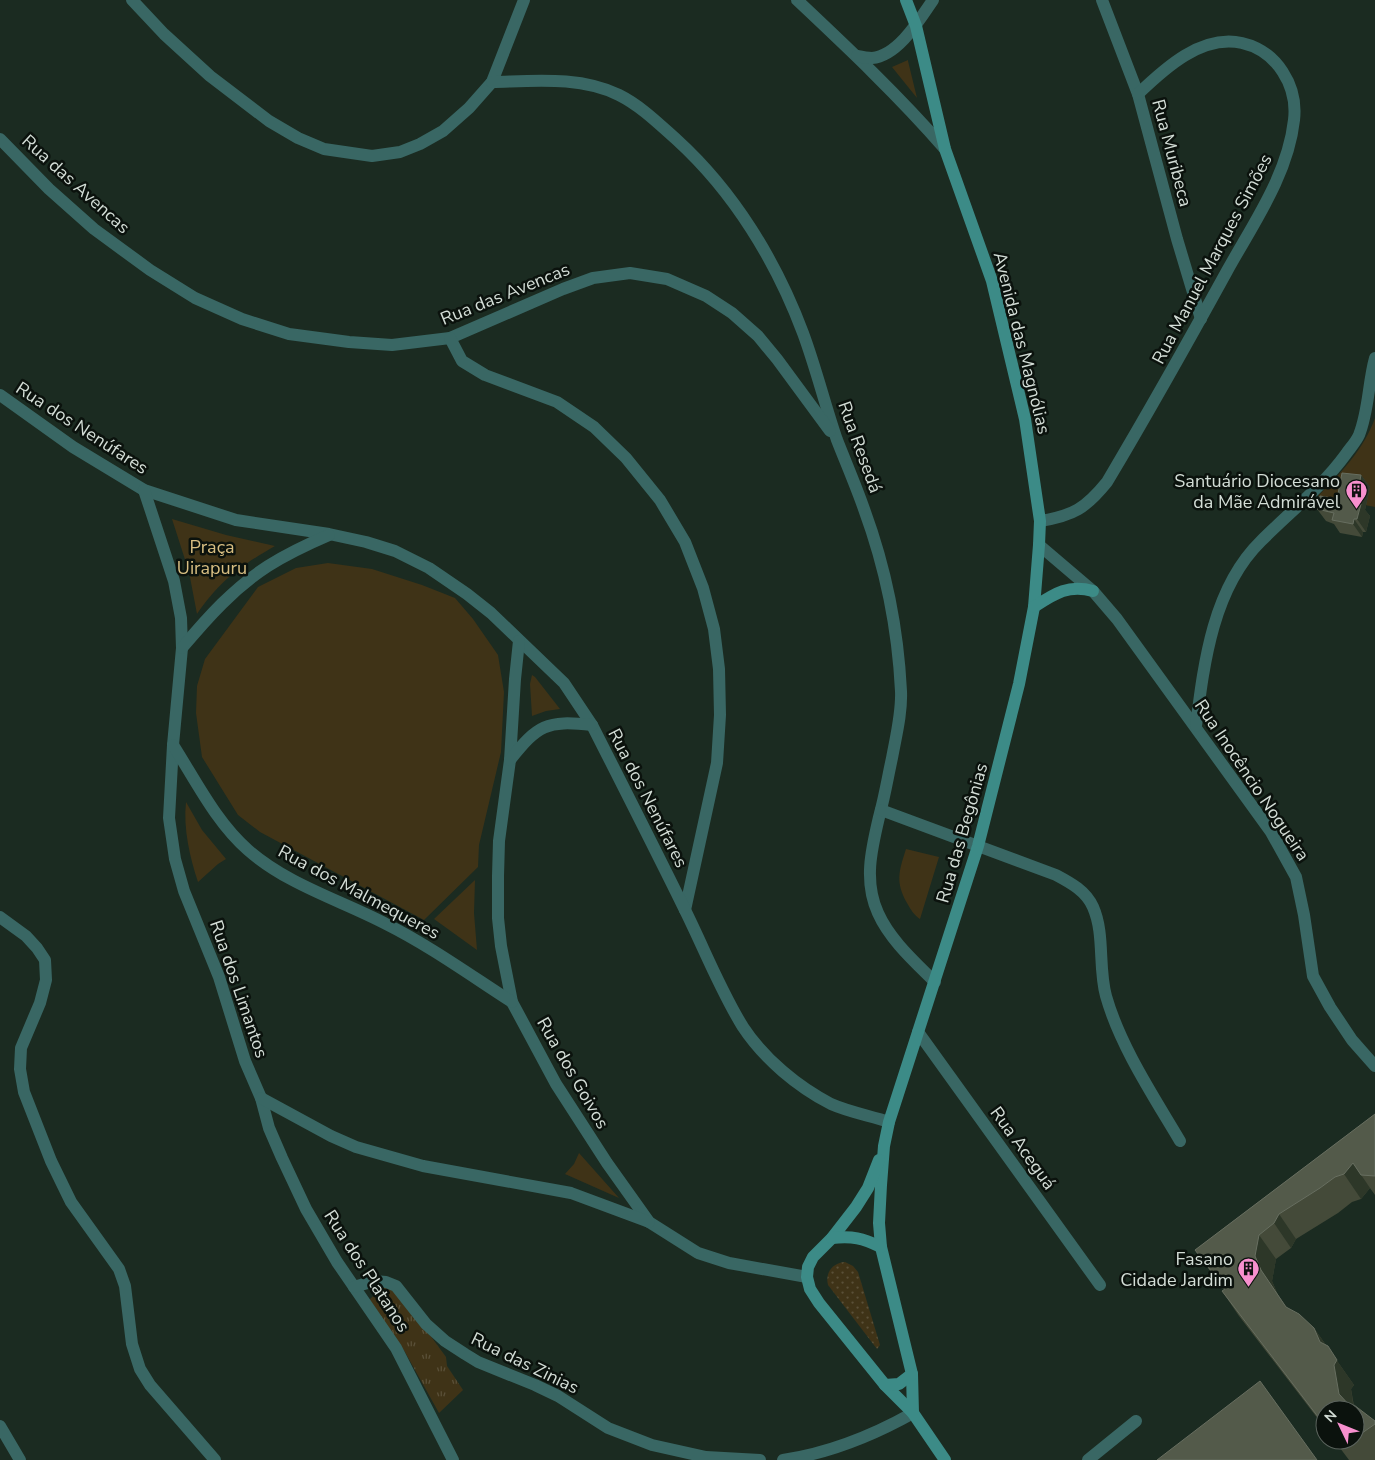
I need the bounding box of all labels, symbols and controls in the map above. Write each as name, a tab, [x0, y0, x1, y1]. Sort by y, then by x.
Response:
street label: Rua Muribeca	[1146, 97, 1198, 209]
street label: Rua das Avencas	[17, 129, 135, 239]
street label: Rua Manuel Marques Simões	[1146, 150, 1278, 368]
street label: Avenida das Magnólias	[988, 249, 1056, 437]
street label: Rua das Avencas	[437, 257, 573, 331]
street label: Rua dos Nenúfares	[11, 376, 153, 480]
street label: Rua Resedá	[832, 398, 888, 496]
place label: Santuário Diocesano da Mãe Admirável	[1174, 469, 1341, 514]
building icon: Santuário Diocesano da Mãe Admirável	[1344, 479, 1368, 510]
park label: Praça Uirapuru	[177, 535, 247, 580]
street label: Rua Inocêncio Nogueira	[1189, 695, 1315, 865]
street label: Rua dos Nenúfares	[603, 724, 693, 872]
street label: Rua das Begônias	[931, 760, 993, 906]
street label: Rua dos Malmequeres	[274, 839, 444, 945]
street label: Rua dos Limantos	[204, 917, 274, 1061]
street label: Rua dos Goivos	[531, 1013, 615, 1133]
street label: Rua Aceguá	[985, 1102, 1061, 1194]
street label: Rua dos Platanos	[319, 1205, 415, 1337]
place label: Fasano Cidade Jardim	[1120, 1247, 1233, 1292]
building icon: Fasano Cidade Jardim	[1237, 1257, 1261, 1288]
street label: Rua das Zinias	[467, 1327, 583, 1399]
north arrow	[1315, 1400, 1365, 1450]
text: N	[1320, 1406, 1341, 1427]

